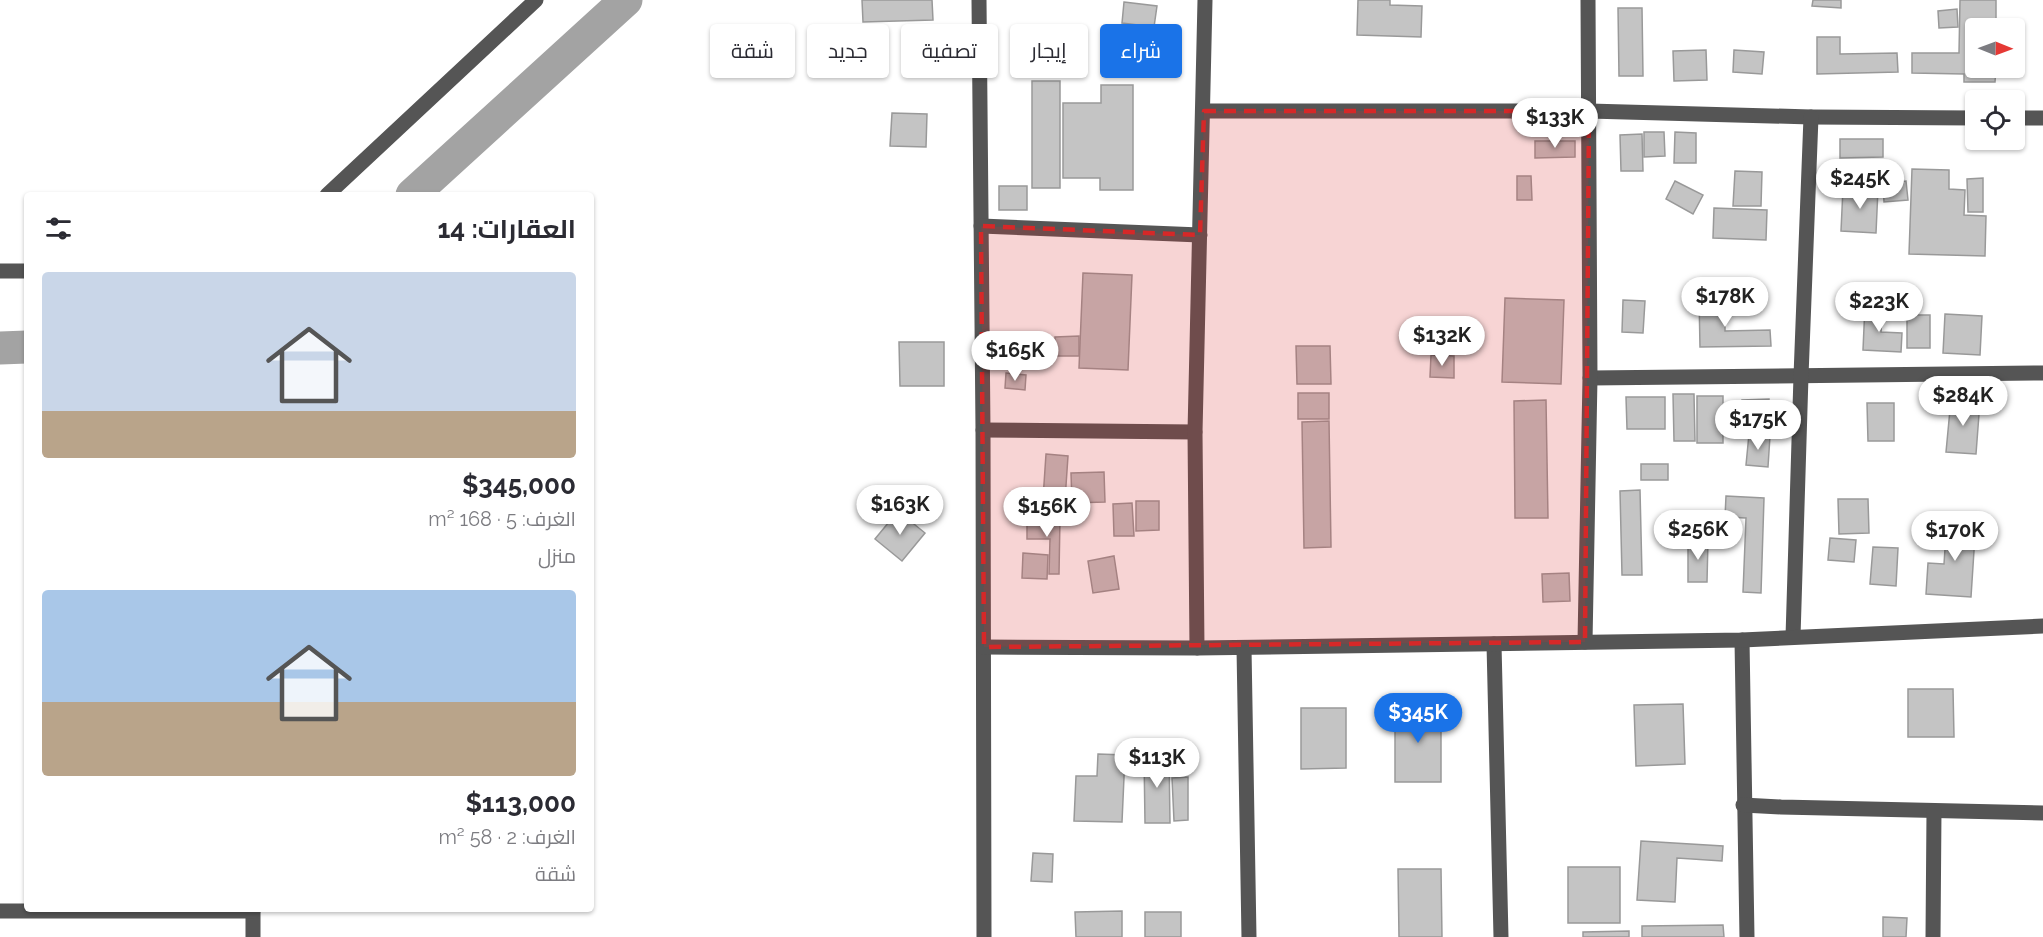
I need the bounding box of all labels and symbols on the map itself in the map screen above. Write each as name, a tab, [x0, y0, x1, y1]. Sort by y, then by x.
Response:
north arrow	[1965, 18, 2025, 78]
pin: $133K	[1513, 98, 1597, 149]
pin: $245K	[1818, 159, 1902, 210]
pin: $178K	[1683, 277, 1767, 328]
pin: $223K	[1837, 282, 1921, 333]
pin: $132K	[1400, 316, 1484, 367]
pin: $165K	[973, 331, 1057, 382]
pin: $284K	[1921, 376, 2005, 427]
pin: $175K	[1716, 400, 1800, 451]
pin: $163K	[858, 485, 942, 536]
pin: $156K	[1005, 487, 1089, 538]
pin: $256K	[1656, 510, 1740, 561]
pin: $170K	[1913, 511, 1997, 562]
pin: $345K	[1376, 693, 1460, 744]
pin: $113K	[1115, 738, 1199, 789]

